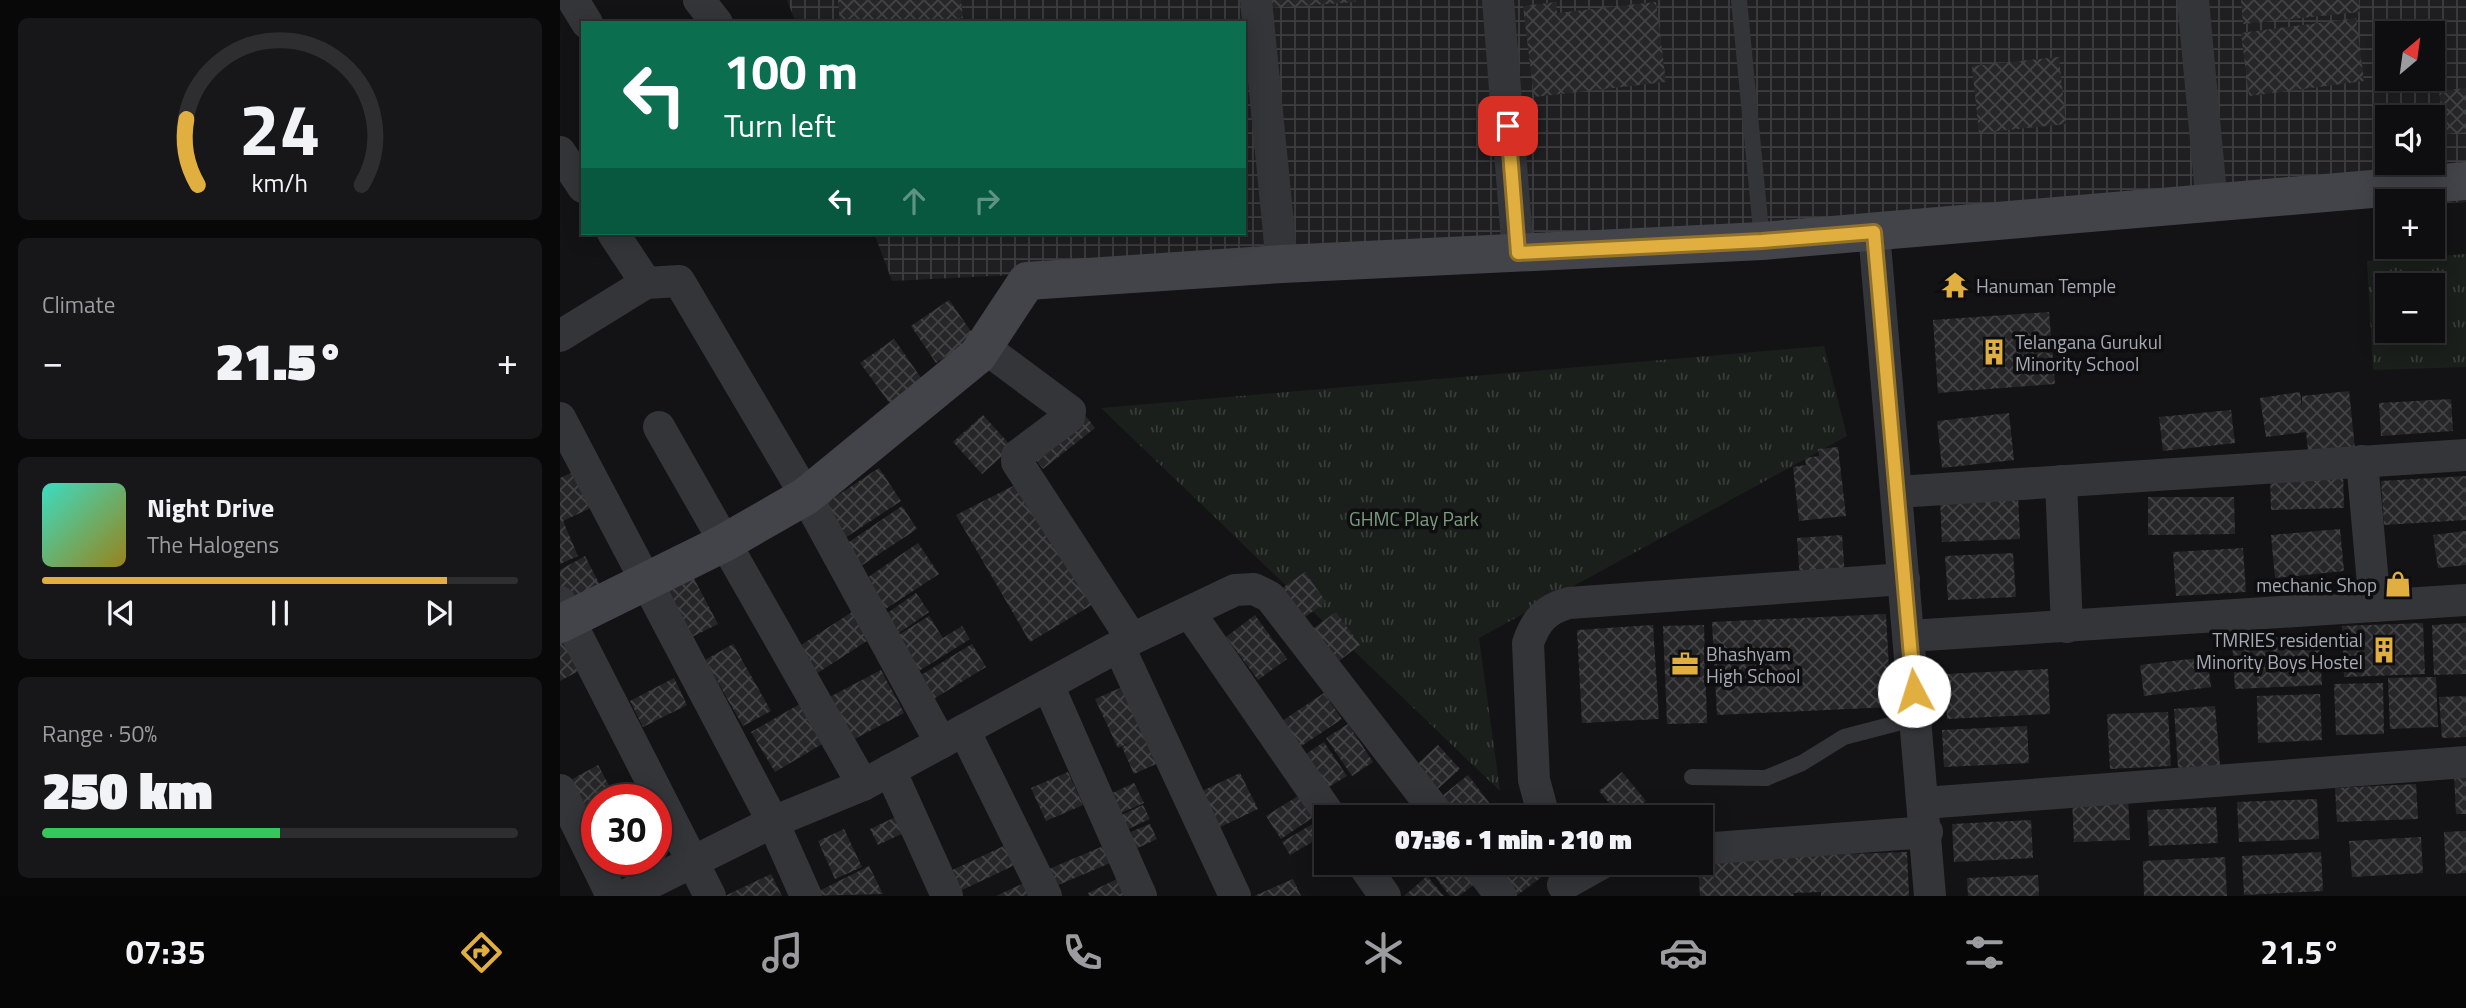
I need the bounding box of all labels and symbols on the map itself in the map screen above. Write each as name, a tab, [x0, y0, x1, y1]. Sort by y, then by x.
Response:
north arrow	[2375, 21, 2445, 91]
pin	[1478, 96, 1538, 156]
temple icon: Hanuman Temple	[1940, 270, 1970, 300]
place label: Hanuman Temple	[1976, 271, 2116, 300]
place label: Telangana Gurukul Minority School	[2015, 327, 2162, 378]
building icon: Telangana Gurukul Minority School	[1979, 337, 2009, 367]
park label: GHMC Play Park	[1349, 504, 1479, 533]
shop icon: mechanic Shop	[2383, 569, 2413, 599]
place label: mechanic Shop	[2256, 570, 2377, 599]
place label: TMRIES residential Minority Boys Hostel	[2196, 625, 2363, 676]
building icon: TMRIES residential Minority Boys Hostel	[2369, 635, 2399, 665]
place label: Bhashyam High School	[1706, 639, 1800, 690]
office icon: Bhashyam High School	[1670, 649, 1700, 679]
position arrow	[1877, 654, 1951, 728]
speed limit sign: 30	[581, 784, 672, 875]

